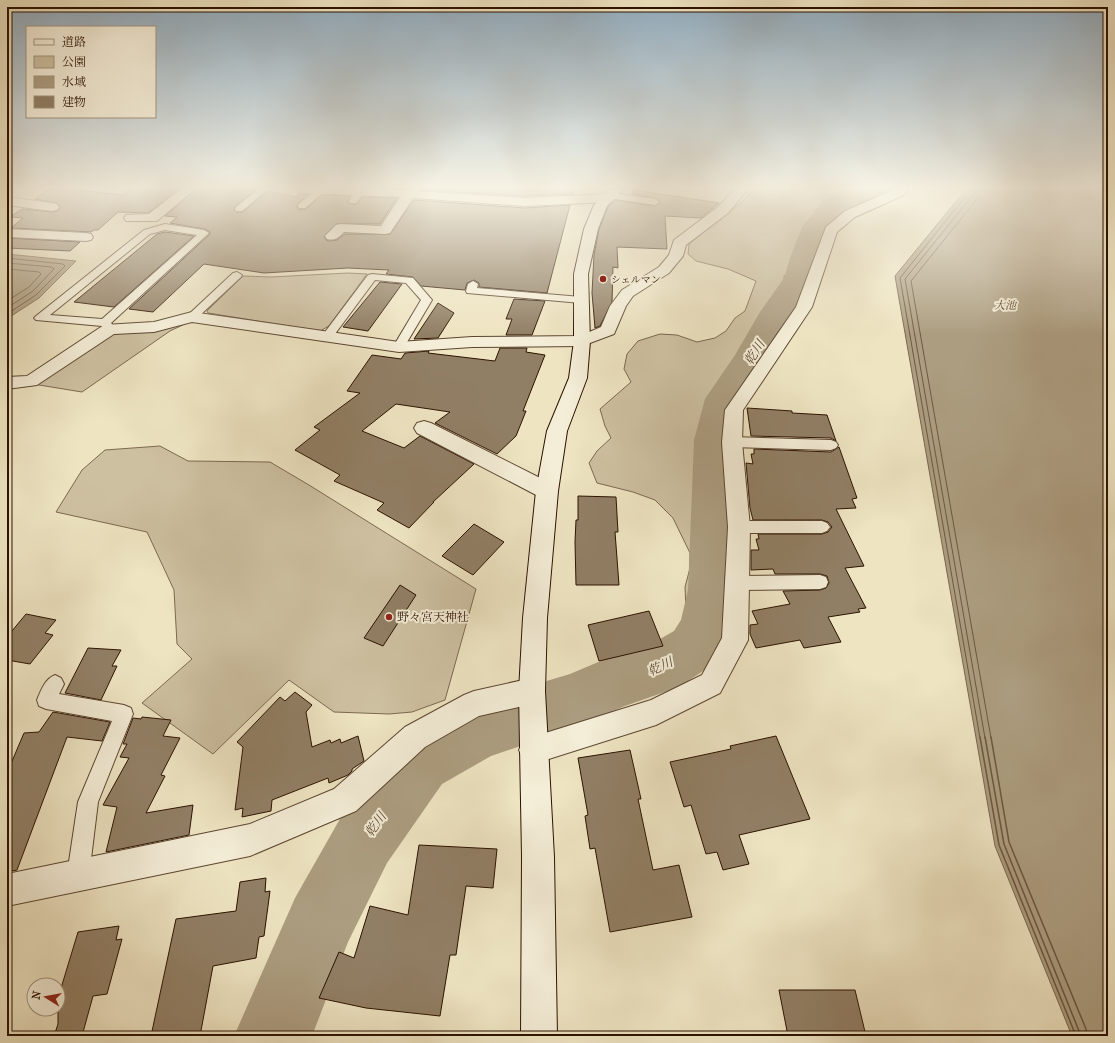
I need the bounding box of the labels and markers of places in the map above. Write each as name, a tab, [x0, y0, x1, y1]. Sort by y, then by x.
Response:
marker: シェルマン	[598, 274, 608, 284]
place label: シェルマン	[611, 274, 661, 286]
place label: 野々宮天神社	[397, 610, 469, 624]
marker: 野々宮天神社	[384, 612, 394, 622]

